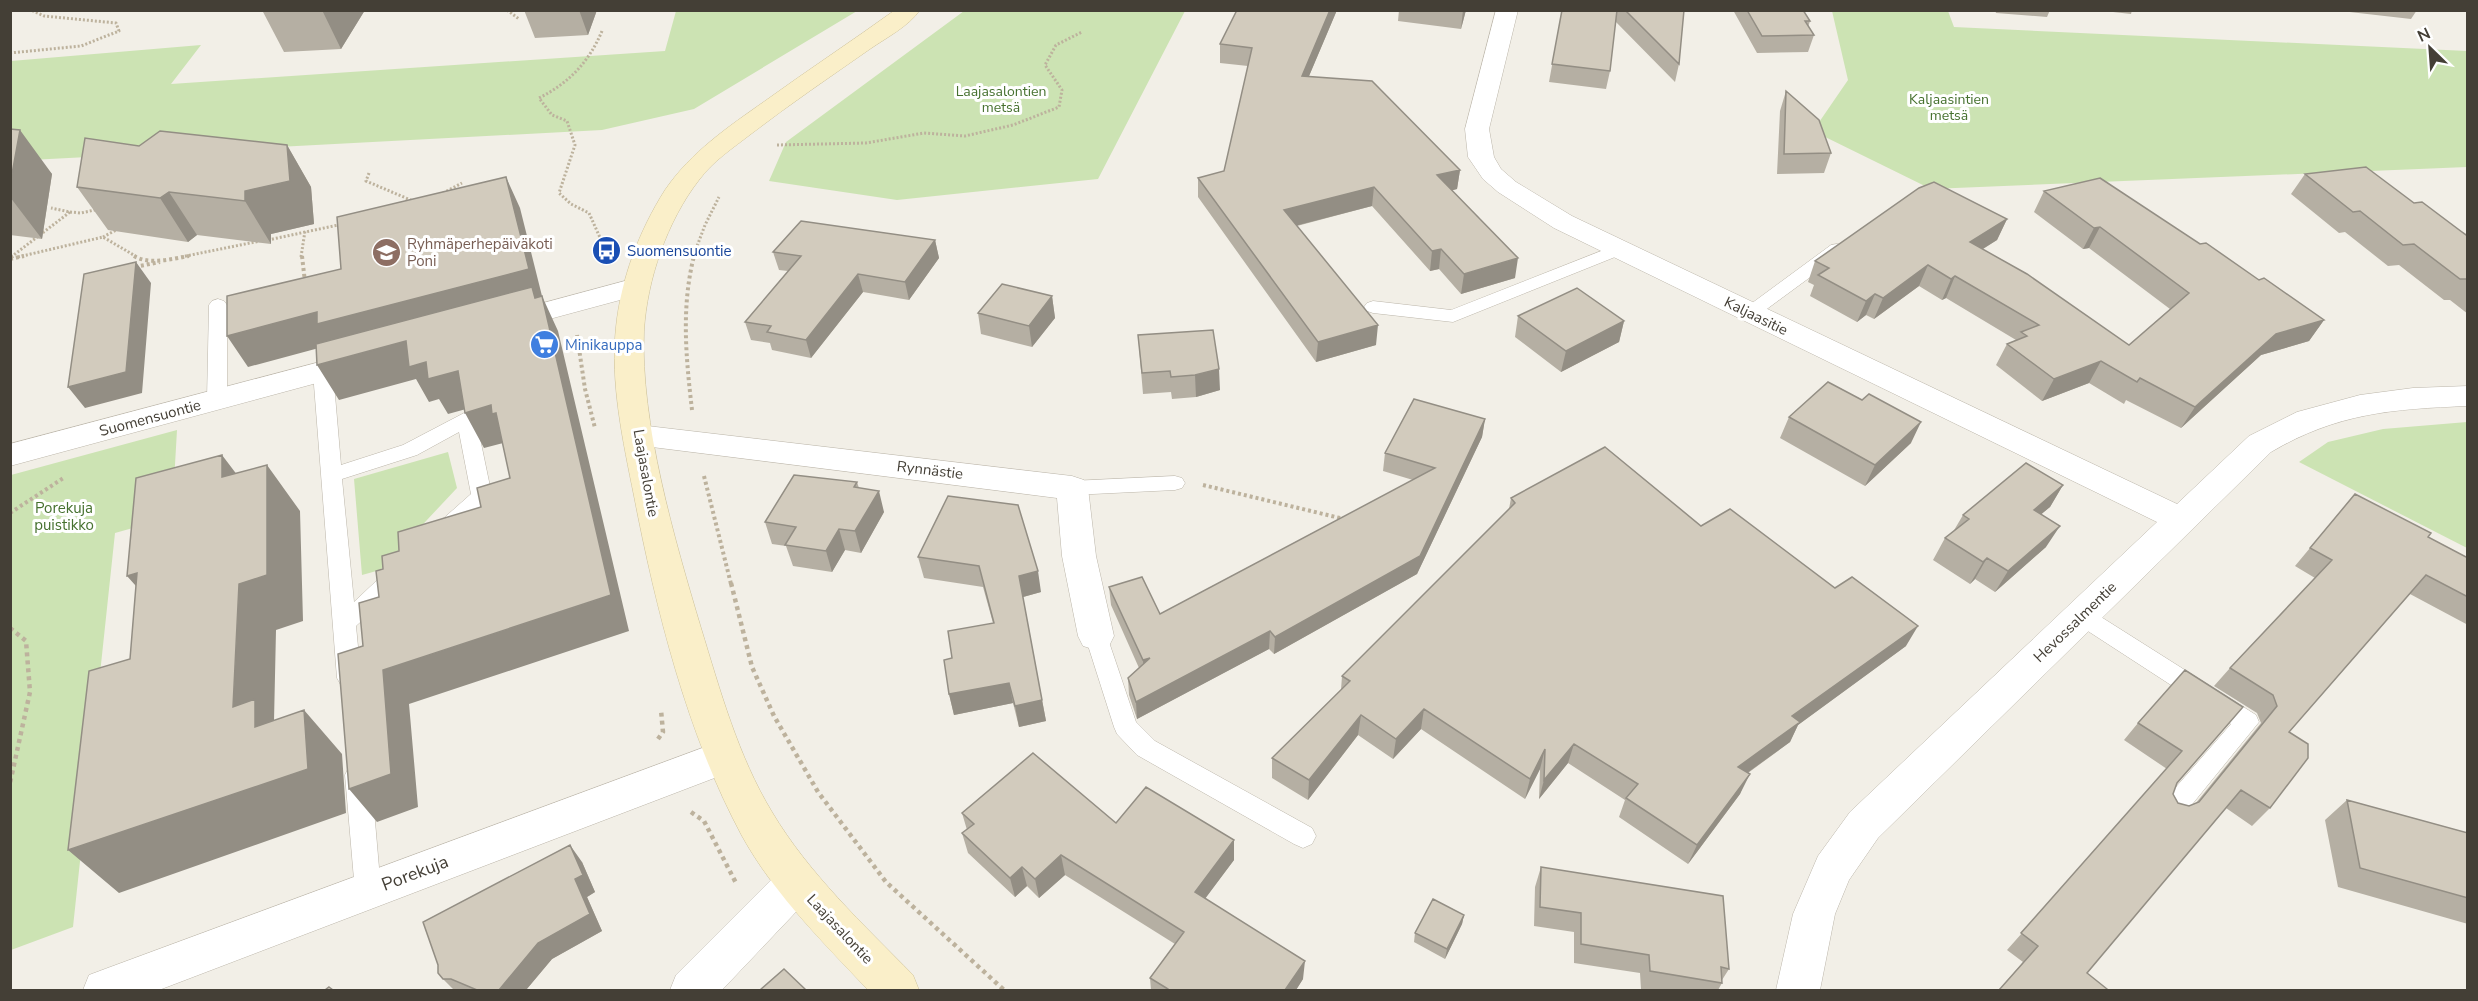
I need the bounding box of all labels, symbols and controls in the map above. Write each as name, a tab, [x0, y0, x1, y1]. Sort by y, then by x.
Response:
north arrow	[2400, 18, 2460, 78]
text: N	[2414, 23, 2434, 48]
park label: Laajasalontien metsä	[956, 82, 1046, 117]
park label: Kaljaasintien metsä	[1909, 90, 1989, 125]
place label: Ryhmäperhepäiväkoti Poni	[407, 234, 553, 271]
bus stop icon: Suomensuontie	[590, 235, 622, 267]
school or university icon: Ryhmäperhepäiväkoti Poni	[370, 237, 402, 269]
place label: Suomensuontie	[627, 241, 732, 261]
street label: Kaljaasitie	[1721, 292, 1791, 340]
supermarket icon: Minikauppa	[528, 329, 560, 361]
place label: Minikauppa	[565, 335, 643, 355]
street label: Suomensuontie	[97, 395, 203, 441]
street label: Laajasalontie	[628, 428, 664, 518]
street label: Rynnästie	[896, 456, 964, 484]
park label: Porekuja puistikko	[34, 498, 94, 535]
street label: Hevossalmentie	[2029, 577, 2121, 667]
street label: Porekuja	[378, 849, 452, 897]
street label: Laajasalontie	[802, 890, 878, 968]

